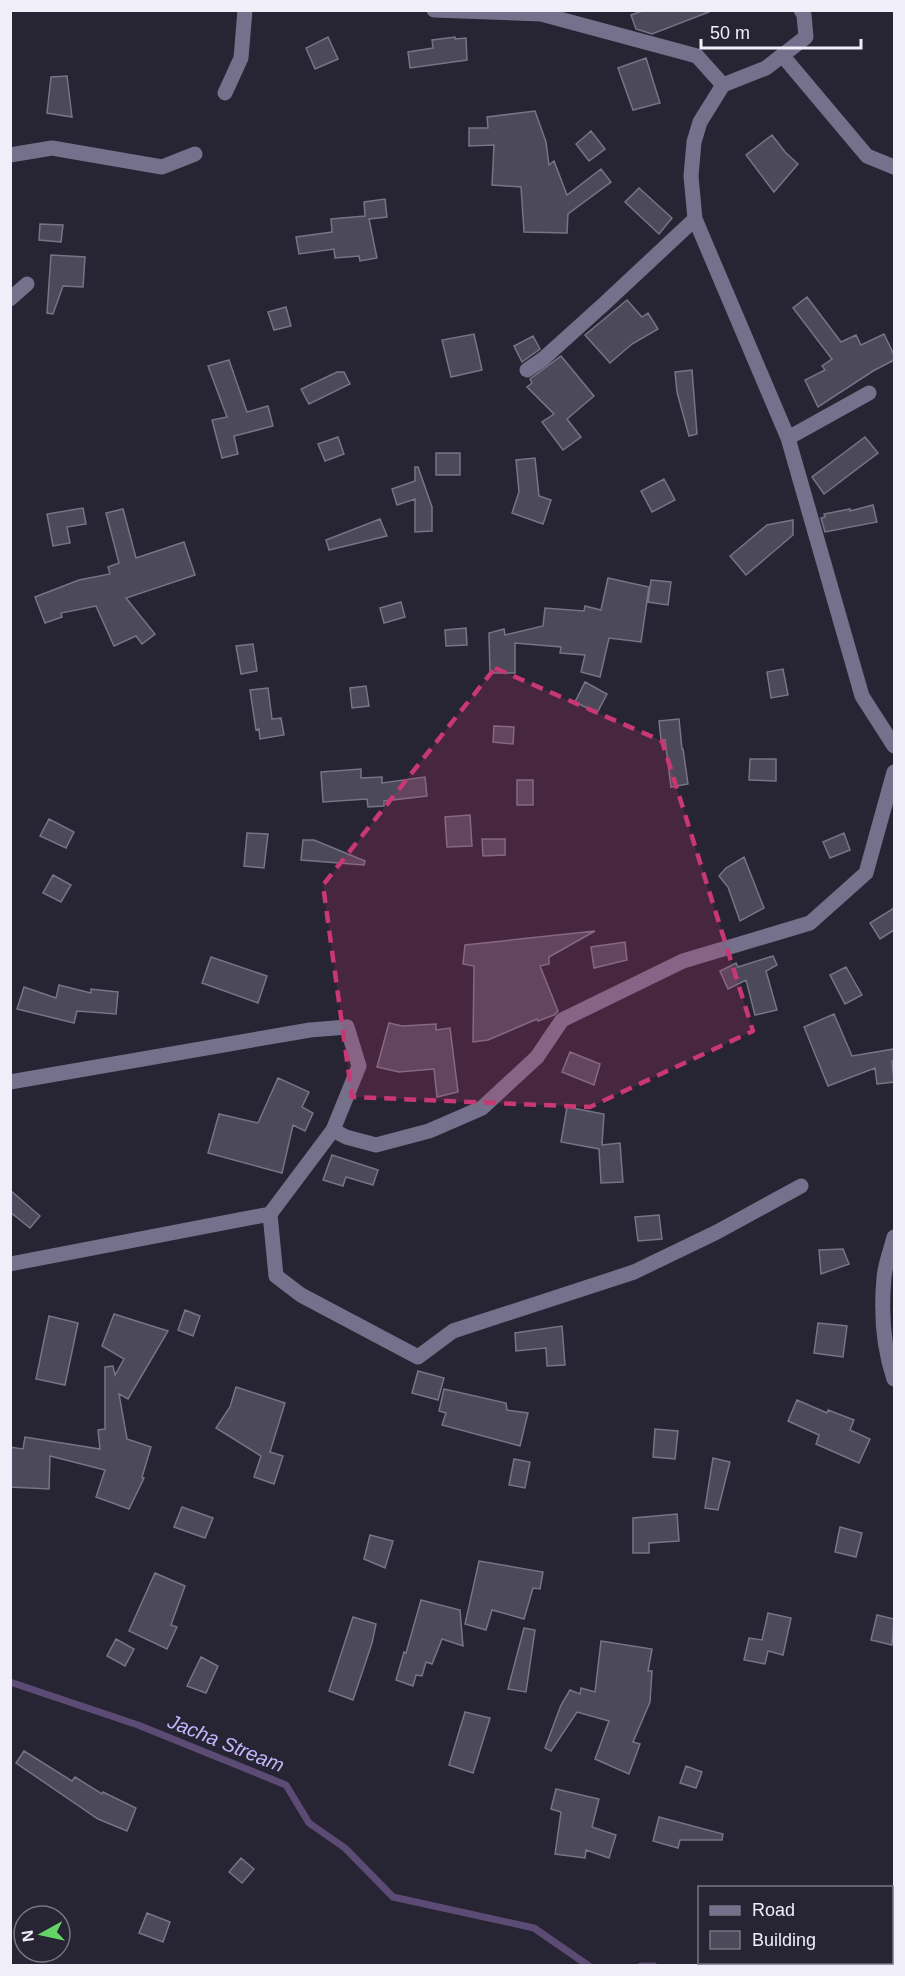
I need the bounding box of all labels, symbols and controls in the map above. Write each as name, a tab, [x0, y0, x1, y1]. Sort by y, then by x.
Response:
scale bar	[701, 12, 862, 50]
text: 50 m	[710, 23, 750, 43]
water label: Jacha Stream	[164, 1709, 287, 1776]
legend	[698, 1886, 893, 1964]
text: Road	[752, 1900, 795, 1920]
north arrow	[12, 1904, 72, 1964]
text: N	[18, 1929, 37, 1943]
text: Building	[752, 1930, 816, 1950]

